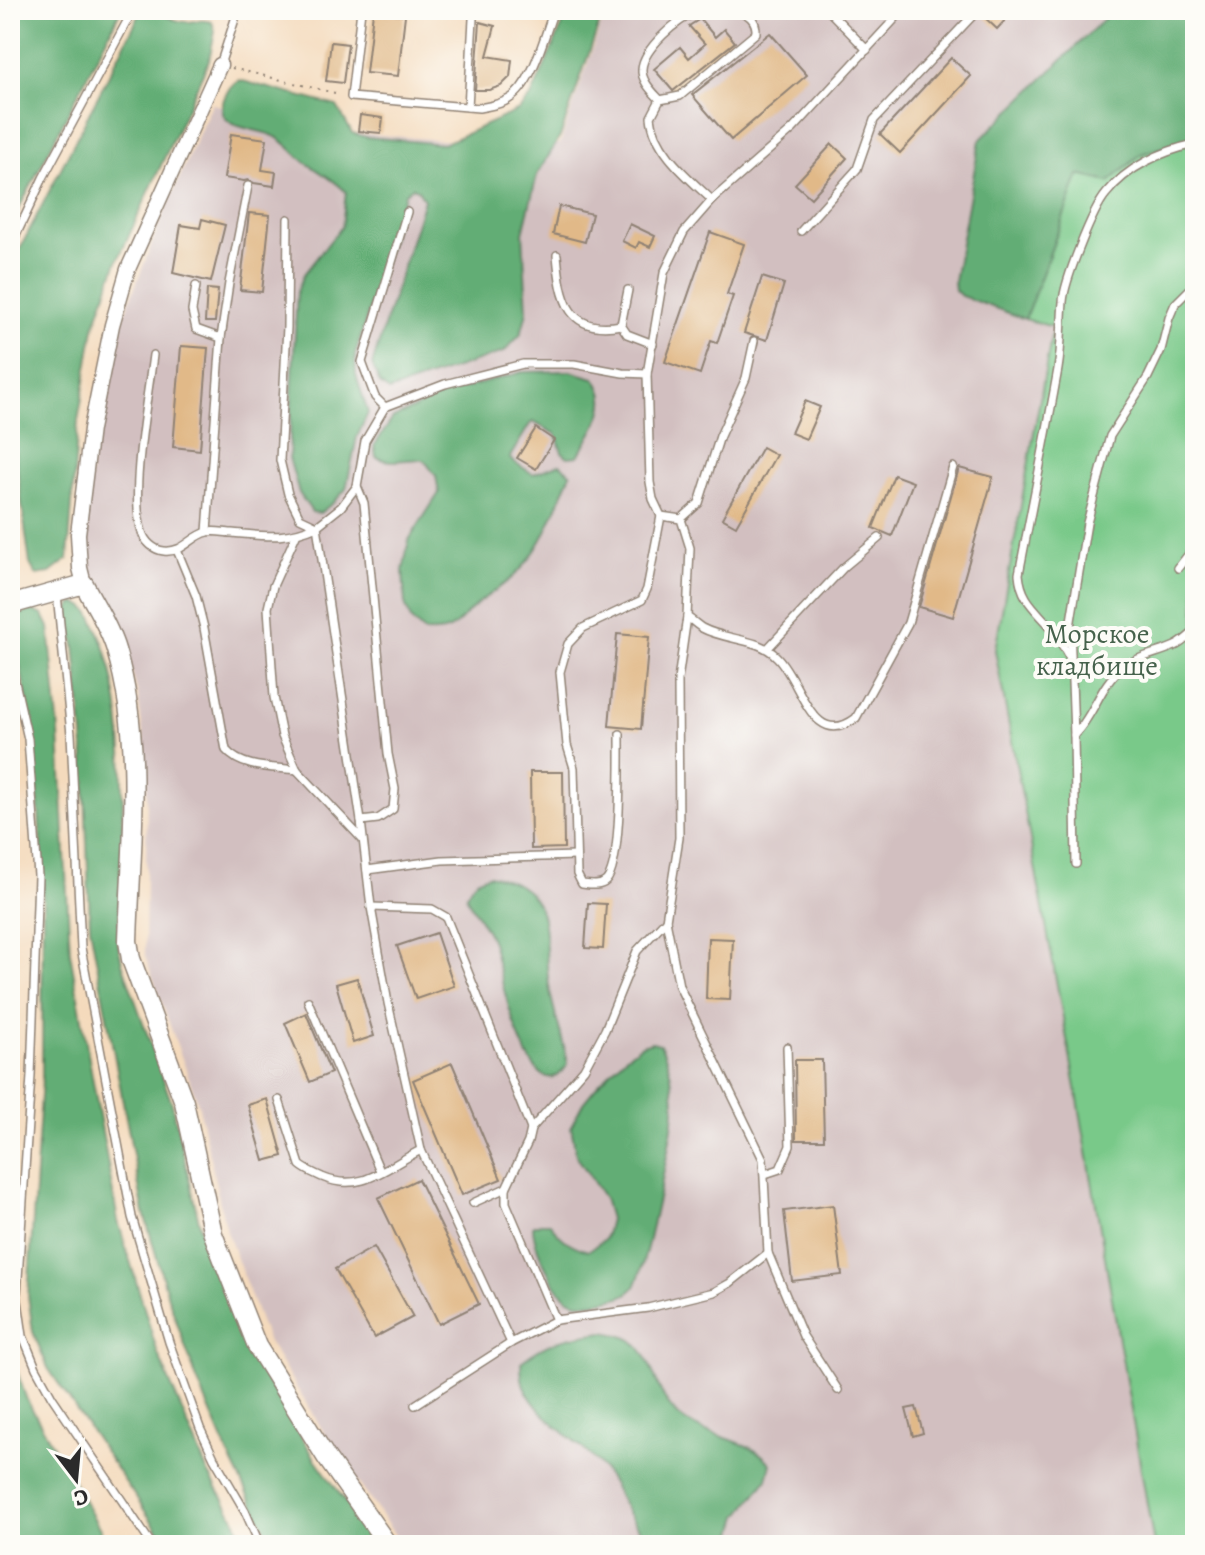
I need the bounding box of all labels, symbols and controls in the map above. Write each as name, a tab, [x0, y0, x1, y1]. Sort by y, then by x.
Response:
park label: Морское кладбище	[1036, 615, 1158, 685]
north arrow	[36, 1439, 116, 1519]
text: С	[71, 1481, 92, 1514]

